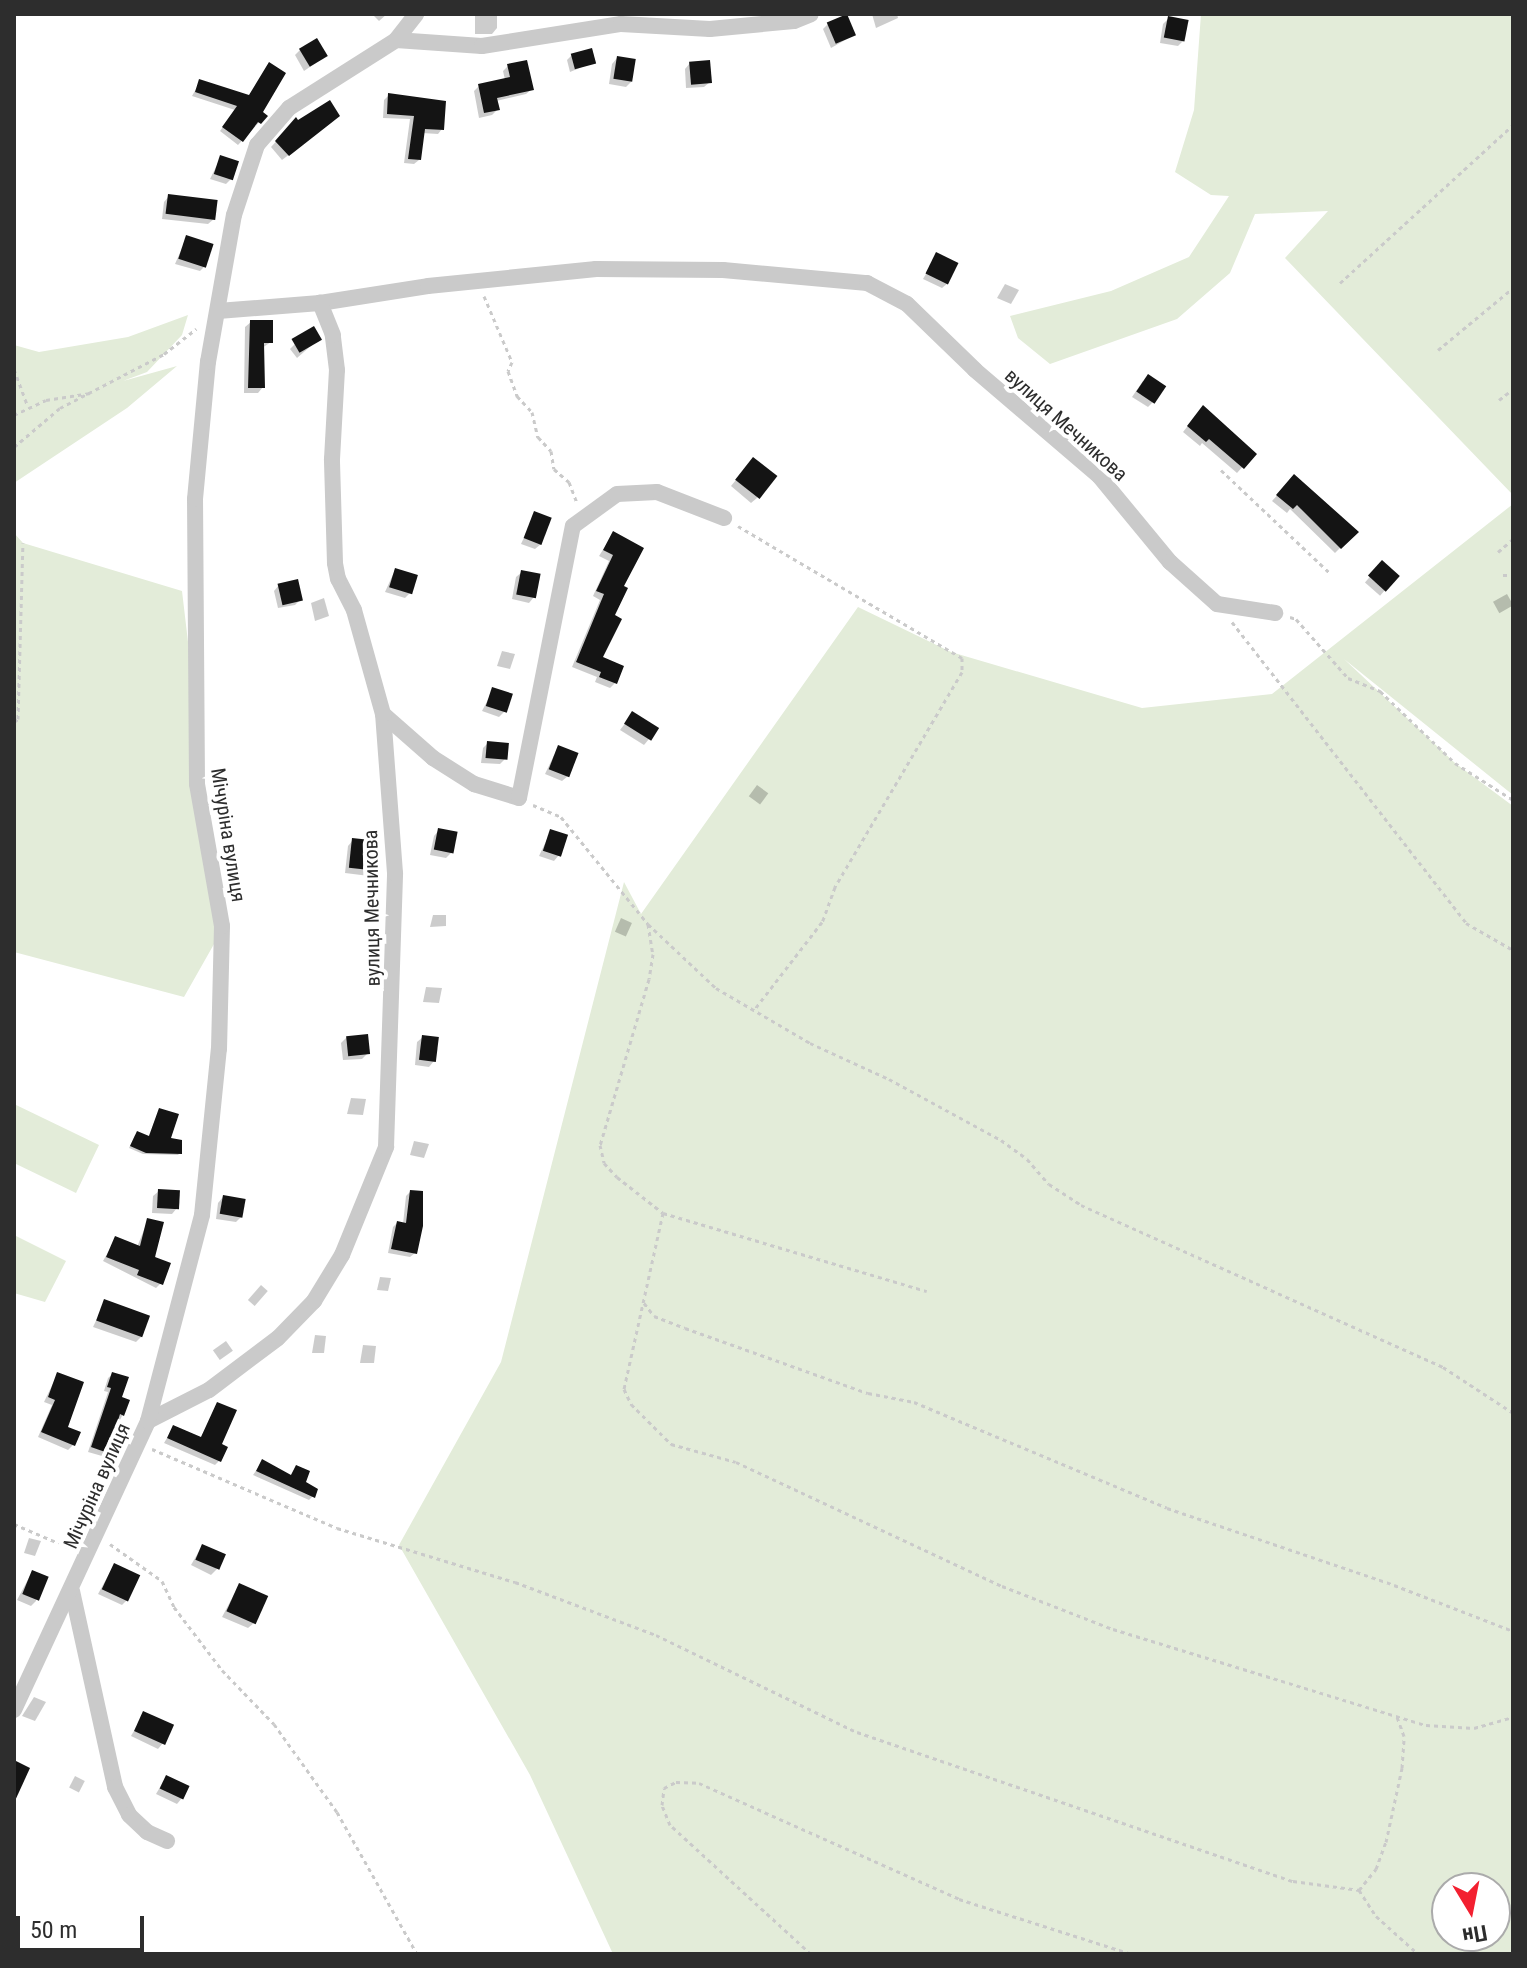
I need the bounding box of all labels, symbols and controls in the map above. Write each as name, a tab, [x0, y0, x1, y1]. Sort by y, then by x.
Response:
street label: вулиця Мечникова	[1000, 364, 1132, 486]
street label: Мічуріна вулиця	[206, 766, 250, 904]
street label: вулиця Мечникова	[359, 829, 385, 987]
street label: Мічуріна вулиця	[59, 1419, 135, 1553]
north arrow	[1431, 1872, 1511, 1952]
scale bar	[20, 1900, 148, 1950]
text: 50 m	[30, 1916, 77, 1944]
text: Пн	[1461, 1920, 1489, 1949]

